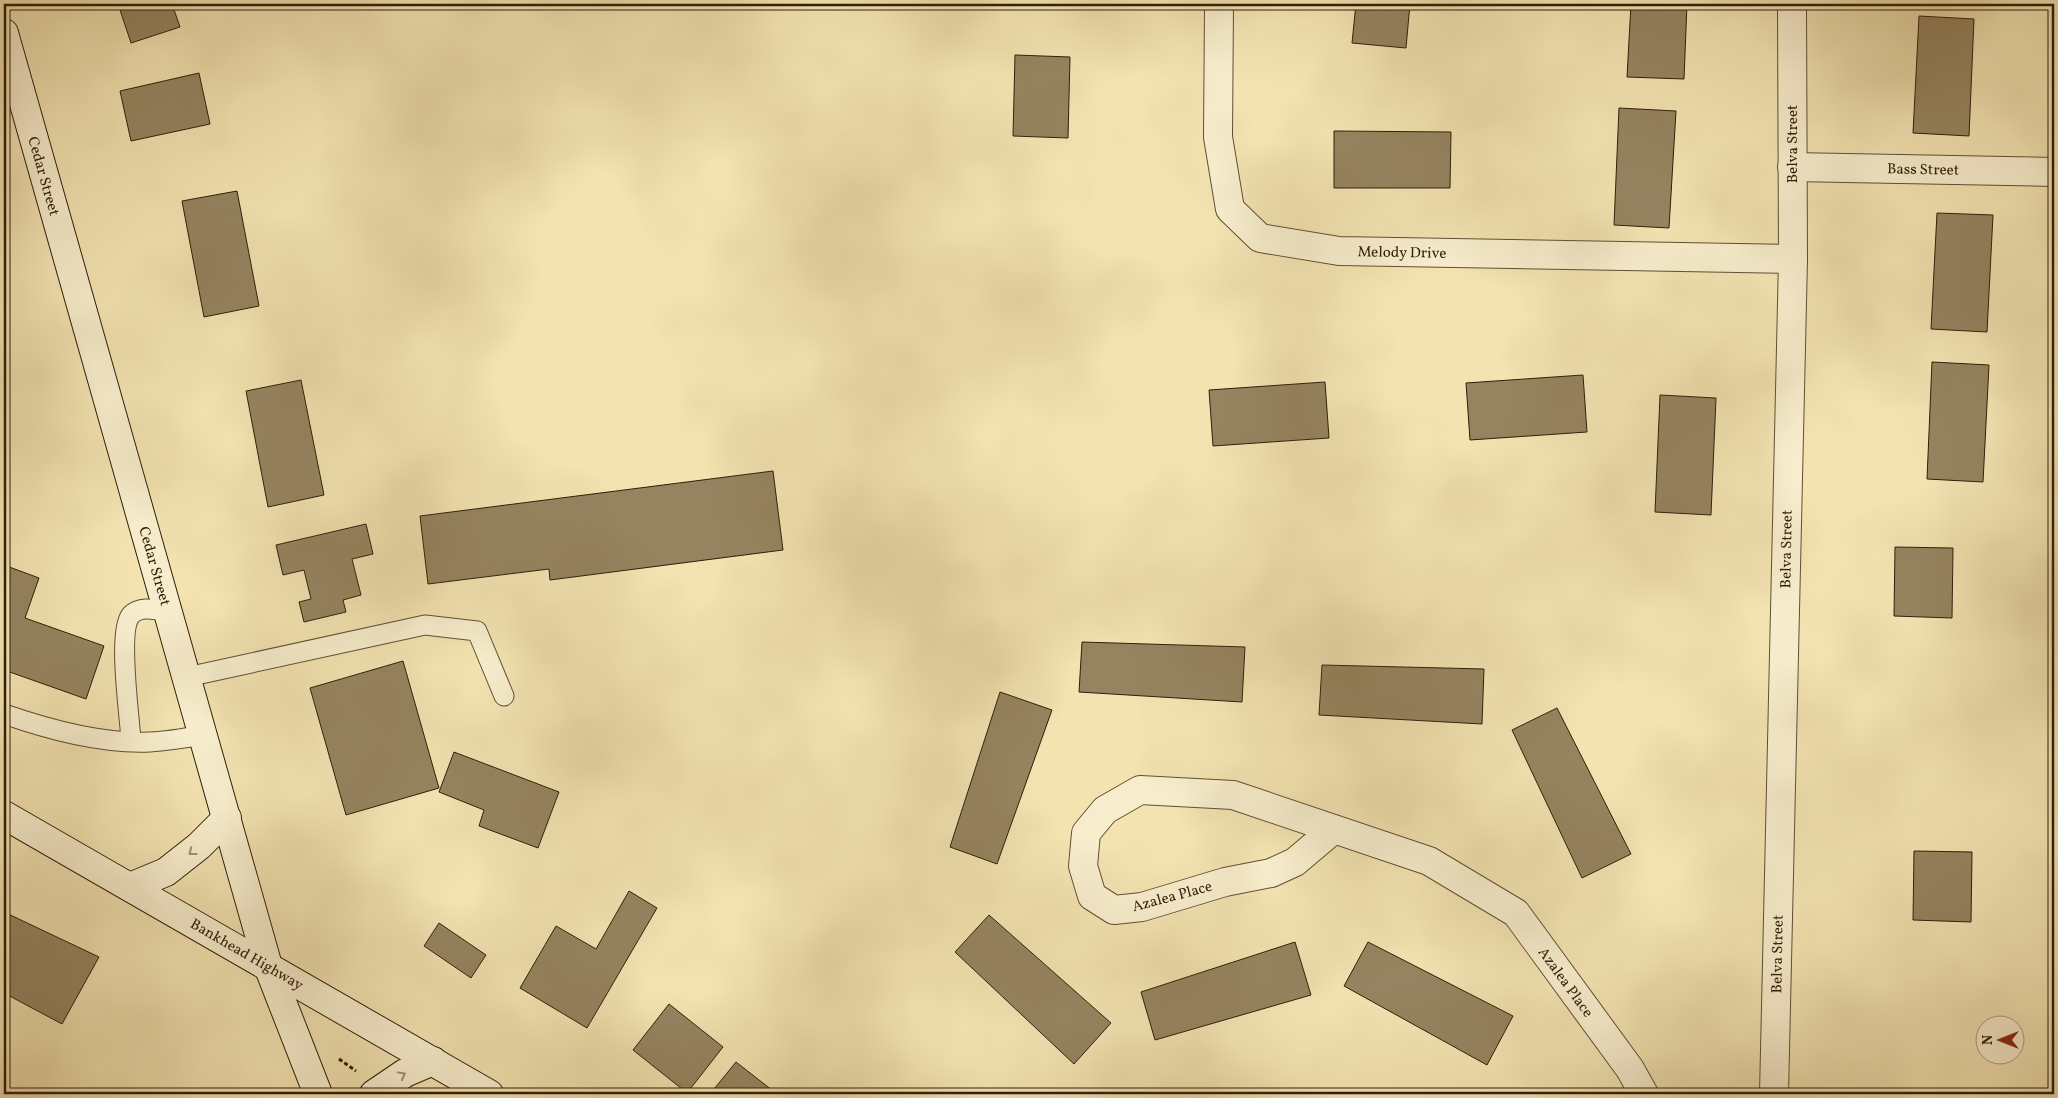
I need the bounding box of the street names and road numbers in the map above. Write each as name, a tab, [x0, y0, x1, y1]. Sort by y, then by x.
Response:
street label: Belva Street	[1783, 105, 1804, 183]
street label: Cedar Street	[21, 134, 64, 218]
street label: Bass Street	[1887, 159, 1959, 182]
street label: Melody Drive	[1357, 242, 1447, 265]
street label: Belva Street	[1776, 510, 1799, 589]
street label: Cedar Street	[132, 524, 175, 608]
street label: Azalea Place	[1130, 877, 1215, 918]
street label: Bankhead Highway	[186, 914, 307, 996]
street label: Belva Street	[1767, 915, 1790, 994]
street label: Azalea Place	[1532, 943, 1597, 1022]

